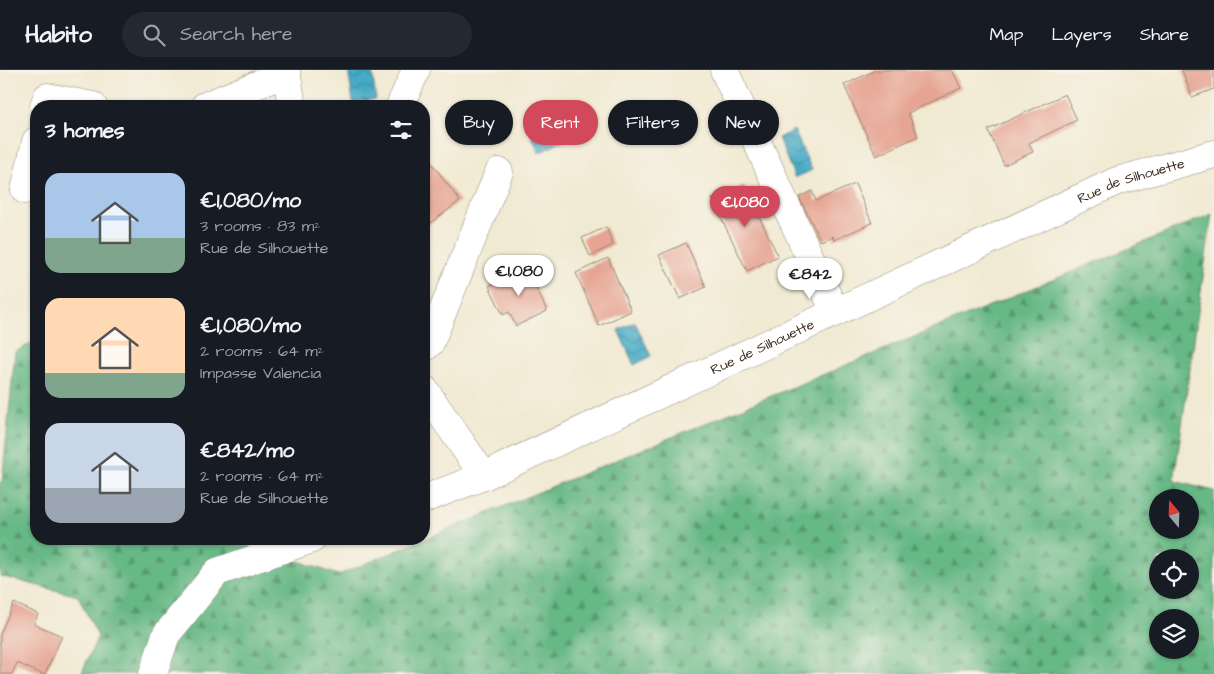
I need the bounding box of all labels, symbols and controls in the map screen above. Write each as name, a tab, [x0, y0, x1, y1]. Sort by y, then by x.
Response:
search box	[122, 12, 472, 57]
text: Habito	[25, 18, 92, 52]
icon: search	[140, 21, 168, 49]
text: Search here	[180, 21, 292, 48]
text: Map	[989, 22, 1023, 47]
text: Layers	[1051, 22, 1112, 47]
text: Share	[1140, 22, 1189, 47]
chip: Buy	[445, 100, 513, 145]
chip: Rent	[523, 100, 598, 145]
chip: Filters	[608, 100, 698, 145]
chip: New	[708, 100, 779, 145]
text: 3 homes	[45, 116, 125, 145]
icon: filters	[387, 116, 415, 144]
street label: Rue de Silhouette	[1074, 154, 1187, 209]
text: €1,080/mo	[200, 186, 301, 215]
pin: €1,080	[704, 186, 786, 228]
text: €1,080	[721, 191, 769, 213]
icon: home	[85, 193, 145, 253]
text: 3 rooms · 83 m²	[200, 215, 320, 237]
text: Rue de Silhouette	[200, 237, 328, 259]
pin: €1,080	[478, 254, 560, 297]
pin: €842	[780, 258, 840, 300]
text: €1,080	[495, 260, 543, 282]
text: €842	[788, 263, 832, 285]
text: €1,080/mo	[200, 311, 301, 340]
street label: Rue de Silhouette	[707, 314, 818, 380]
icon: home	[85, 318, 145, 378]
text: 2 rooms · 64 m²	[200, 340, 324, 362]
text: Impasse Valencia	[200, 362, 321, 384]
text: €842/mo	[200, 436, 294, 465]
icon: home	[85, 443, 145, 503]
text: 2 rooms · 64 m²	[200, 465, 324, 487]
text: Rue de Silhouette	[200, 487, 328, 509]
north arrow	[1149, 489, 1199, 539]
map controls	[1149, 489, 1199, 659]
button: locate	[1149, 549, 1199, 599]
button: layers	[1149, 609, 1199, 659]

